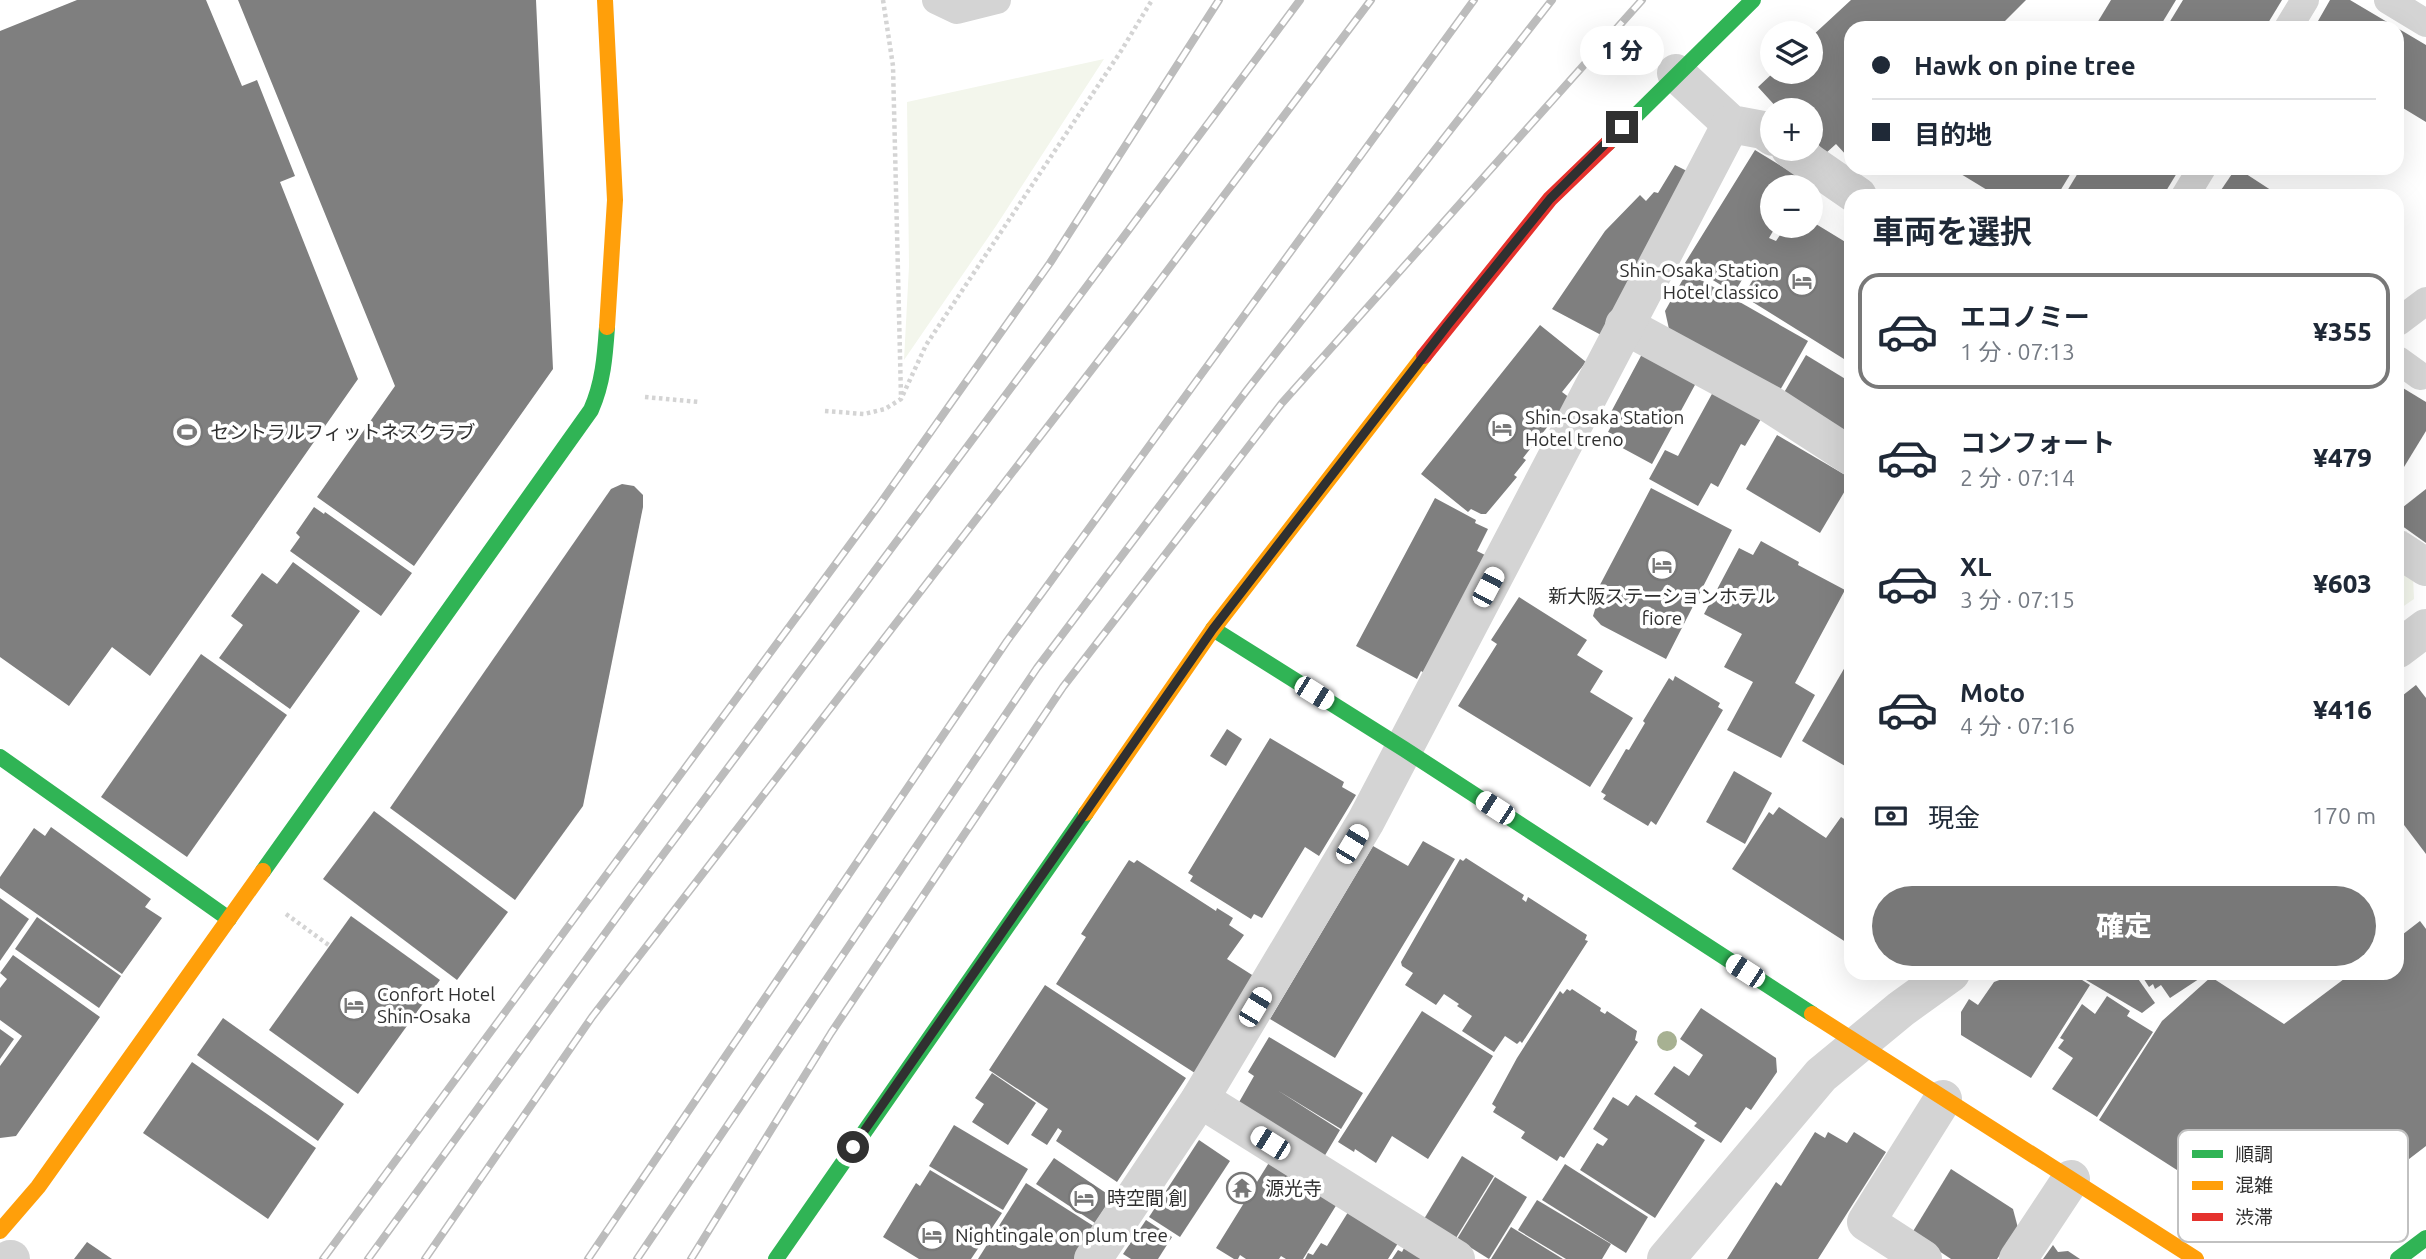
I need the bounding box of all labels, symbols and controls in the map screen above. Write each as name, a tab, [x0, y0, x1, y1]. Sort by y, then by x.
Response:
map controls	[1760, 21, 1823, 238]
button: layers	[1760, 21, 1823, 84]
callout: 1 分	[1580, 25, 1664, 74]
text: 1 分	[1601, 38, 1643, 63]
text: Hawk on pine tree	[1914, 51, 2136, 80]
button: +	[1760, 98, 1823, 161]
route end	[1606, 111, 1638, 143]
text: 目的地	[1914, 120, 1992, 149]
button: −	[1760, 175, 1823, 238]
text: 車両を選択	[1872, 213, 2032, 249]
place label: Shin-Osaka Station Hotel classico	[1620, 259, 1779, 303]
hotel icon: Shin-Osaka Station Hotel classico	[1785, 264, 1819, 298]
icon: car	[1876, 300, 1939, 363]
text: エコノミー	[1960, 302, 2090, 331]
text: ¥355	[2313, 317, 2372, 346]
text: 1 分 · 07:13	[1960, 339, 2075, 364]
place label: Shin-Osaka Station Hotel treno	[1525, 406, 1684, 450]
hotel icon: Shin-Osaka Station Hotel treno	[1485, 411, 1519, 445]
sports icon: セントラルフィットネスクラブ	[170, 415, 204, 449]
place label: セントラルフィットネスクラブ	[210, 421, 476, 443]
icon: car	[1876, 426, 1939, 489]
text: コンフォート	[1960, 428, 2115, 457]
text: ¥479	[2313, 443, 2372, 472]
text: 2 分 · 07:14	[1960, 465, 2075, 490]
hotel icon: 新大阪ステーションホテル fiore	[1645, 548, 1679, 582]
icon: car	[1876, 552, 1939, 615]
text: XL	[1960, 552, 1991, 581]
car	[1469, 564, 1508, 610]
text: ¥603	[2313, 569, 2372, 598]
place label: 新大阪ステーションホテル fiore	[1548, 585, 1776, 629]
text: 3 分 · 07:15	[1960, 587, 2075, 612]
car	[1291, 673, 1338, 713]
icon: car	[1876, 678, 1939, 741]
text: Moto	[1960, 678, 2025, 707]
text: ¥416	[2313, 695, 2372, 724]
text: 4 分 · 07:16	[1960, 713, 2075, 738]
car	[1472, 788, 1519, 828]
icon: cash	[1872, 797, 1910, 835]
text: 現金	[1928, 803, 1980, 832]
text: 170 m	[2312, 803, 2376, 828]
car	[1333, 821, 1372, 867]
button: 確定	[1872, 886, 2376, 966]
car	[1722, 951, 1769, 991]
place label: Confort Hotel Shin-Osaka	[377, 983, 495, 1027]
car	[1236, 984, 1275, 1030]
hotel icon: Confort Hotel Shin-Osaka	[337, 988, 371, 1022]
car	[1247, 1123, 1294, 1163]
legend	[2178, 1130, 2408, 1242]
route start	[837, 1131, 869, 1163]
text: 順調	[2235, 1143, 2273, 1165]
temple icon: 源光寺	[1225, 1171, 1259, 1205]
text: 混雑	[2235, 1174, 2273, 1196]
place label: 源光寺	[1265, 1177, 1322, 1199]
hotel icon: 時空間 創	[1067, 1181, 1101, 1215]
place label: 時空間 創	[1107, 1187, 1187, 1209]
text: 渋滞	[2235, 1206, 2273, 1228]
hotel icon: Nightingale on plum tree	[915, 1218, 949, 1252]
place label: Nightingale on plum tree	[955, 1224, 1168, 1246]

